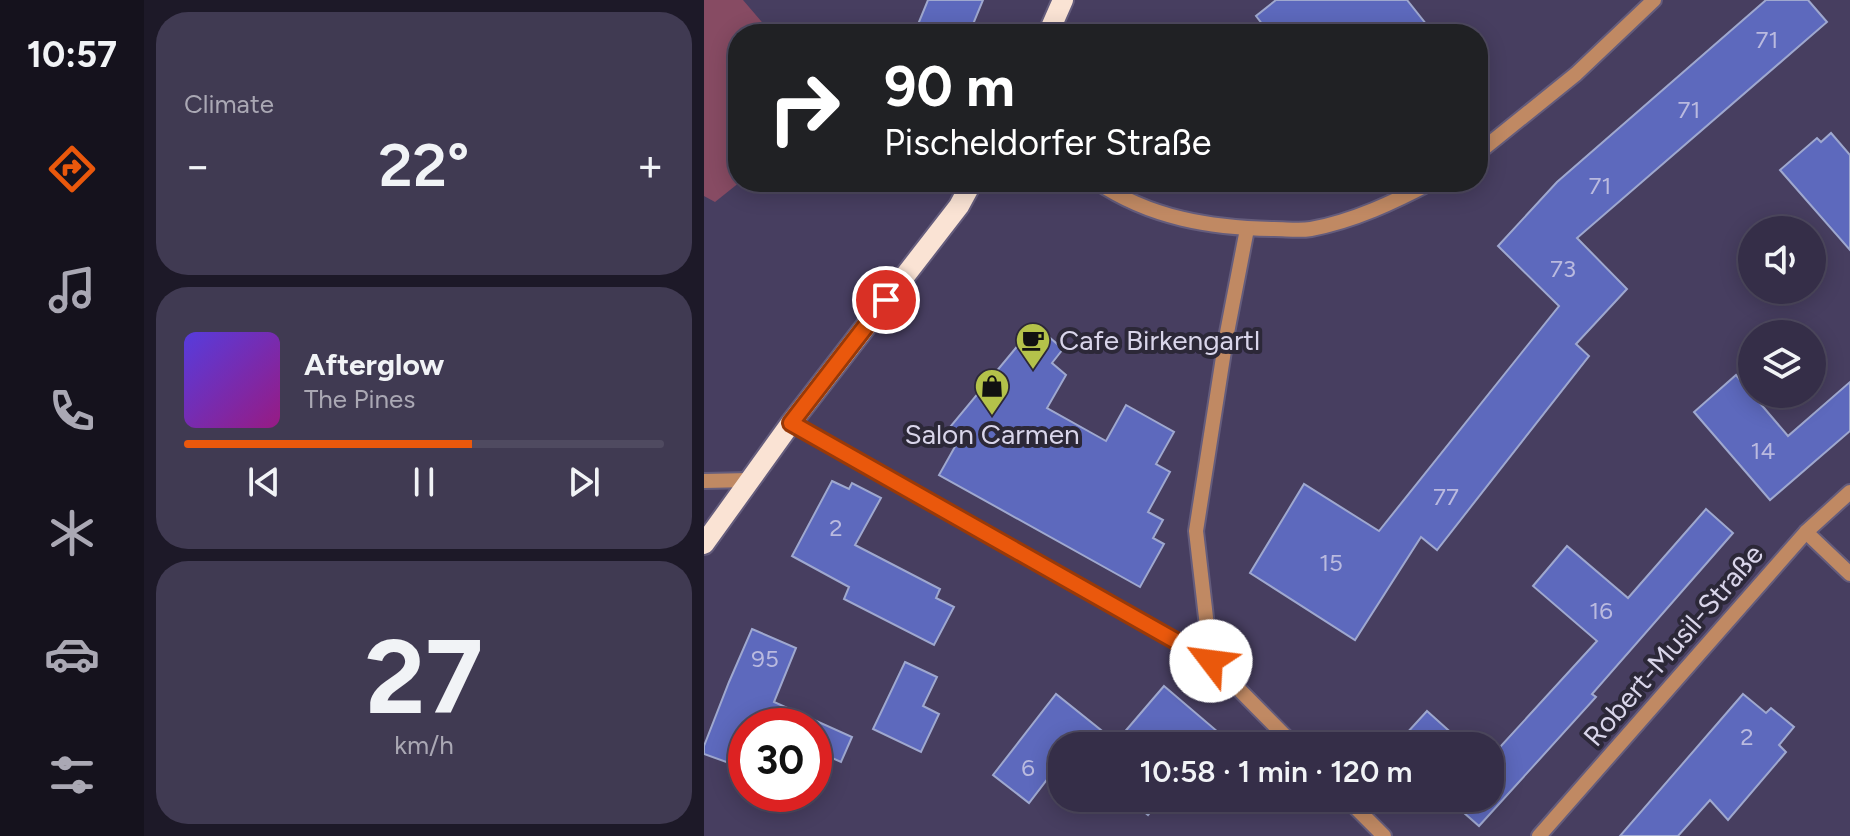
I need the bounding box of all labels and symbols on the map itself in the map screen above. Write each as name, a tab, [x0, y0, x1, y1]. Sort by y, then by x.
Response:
house number: 71	[1756, 25, 1778, 54]
house number: 71	[1678, 95, 1700, 124]
house number: 71	[1589, 171, 1611, 200]
house number: 73	[1550, 254, 1576, 283]
pin	[852, 266, 920, 334]
cafe icon: Cafe Birkengartl	[1014, 321, 1052, 371]
place label: Cafe Birkengartl	[1059, 323, 1260, 357]
shop icon: Salon Carmen	[973, 367, 1011, 417]
place label: Salon Carmen	[904, 417, 1080, 451]
house number: 14	[1751, 436, 1775, 465]
house number: 77	[1433, 482, 1459, 511]
house number: 2	[829, 513, 843, 542]
street label: Robert-Musil-Straße	[1576, 537, 1770, 753]
house number: 15	[1319, 548, 1343, 577]
house number: 16	[1589, 596, 1613, 625]
position arrow	[1169, 619, 1253, 703]
house number: 95	[751, 644, 779, 673]
speed limit sign: 30	[728, 708, 832, 812]
house number: 2	[1740, 722, 1754, 751]
house number: 6	[1021, 753, 1035, 782]

